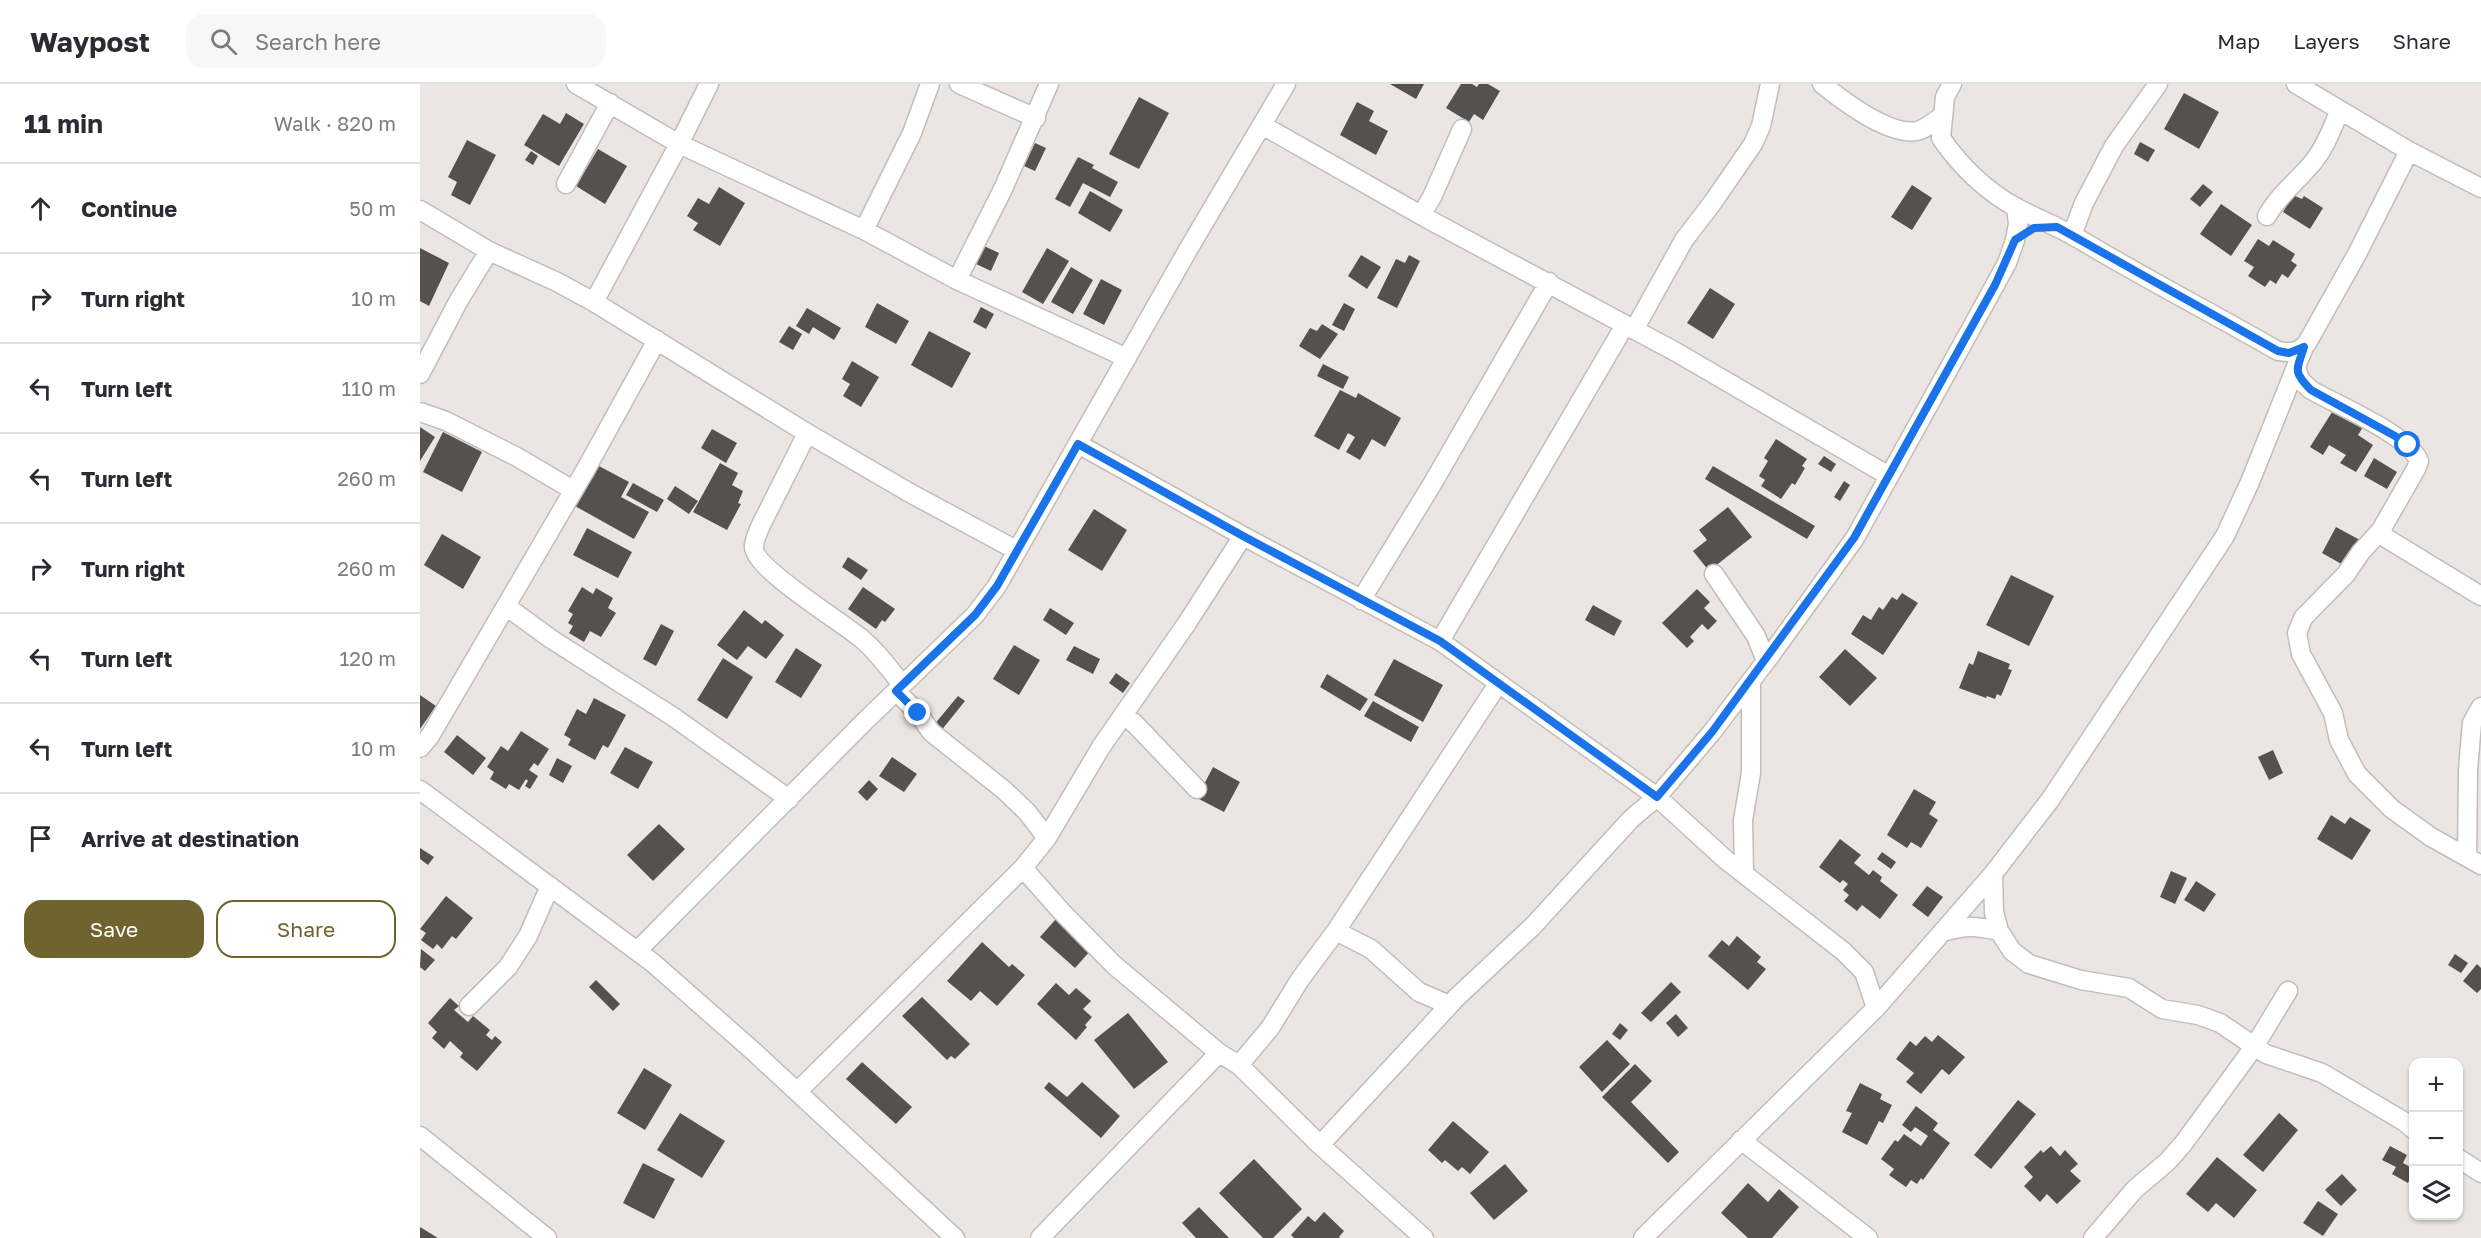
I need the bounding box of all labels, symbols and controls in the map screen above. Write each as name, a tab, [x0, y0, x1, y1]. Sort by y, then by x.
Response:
search box	[186, 14, 606, 68]
text: Waypost	[30, 25, 150, 58]
icon: search	[207, 25, 240, 58]
text: Search here	[255, 28, 381, 55]
text: Map	[2217, 28, 2260, 54]
text: Layers	[2293, 28, 2360, 54]
text: Share	[2393, 28, 2451, 54]
text: 11 min	[24, 108, 103, 139]
text: Walk · 820 m	[274, 111, 396, 135]
icon: ahead	[24, 192, 57, 225]
text: Continue	[81, 195, 177, 222]
text: 50 m	[349, 196, 396, 220]
icon: right	[24, 282, 57, 315]
text: Turn right	[81, 285, 185, 312]
text: 10 m	[351, 286, 396, 310]
icon: left	[24, 372, 57, 405]
text: Turn left	[81, 375, 172, 402]
text: 110 m	[342, 376, 396, 400]
route start	[2394, 431, 2420, 457]
icon: left	[24, 462, 57, 495]
text: Turn left	[81, 465, 172, 492]
text: 260 m	[337, 466, 396, 490]
icon: right	[24, 552, 57, 585]
text: Turn right	[81, 555, 185, 582]
text: 260 m	[337, 556, 396, 580]
icon: left	[24, 642, 57, 675]
text: Turn left	[81, 645, 172, 672]
text: 120 m	[340, 646, 396, 670]
route end	[904, 699, 930, 725]
icon: left	[24, 732, 57, 765]
text: Turn left	[81, 735, 172, 762]
text: 10 m	[351, 736, 396, 760]
icon: arrive	[24, 822, 57, 855]
text: Arrive at destination	[81, 825, 299, 852]
button: Save	[24, 900, 204, 958]
button: Share	[216, 900, 396, 958]
map controls	[2409, 1058, 2463, 1220]
button: +	[2409, 1058, 2463, 1112]
button: −	[2409, 1112, 2463, 1166]
button: layers	[2409, 1166, 2463, 1220]

